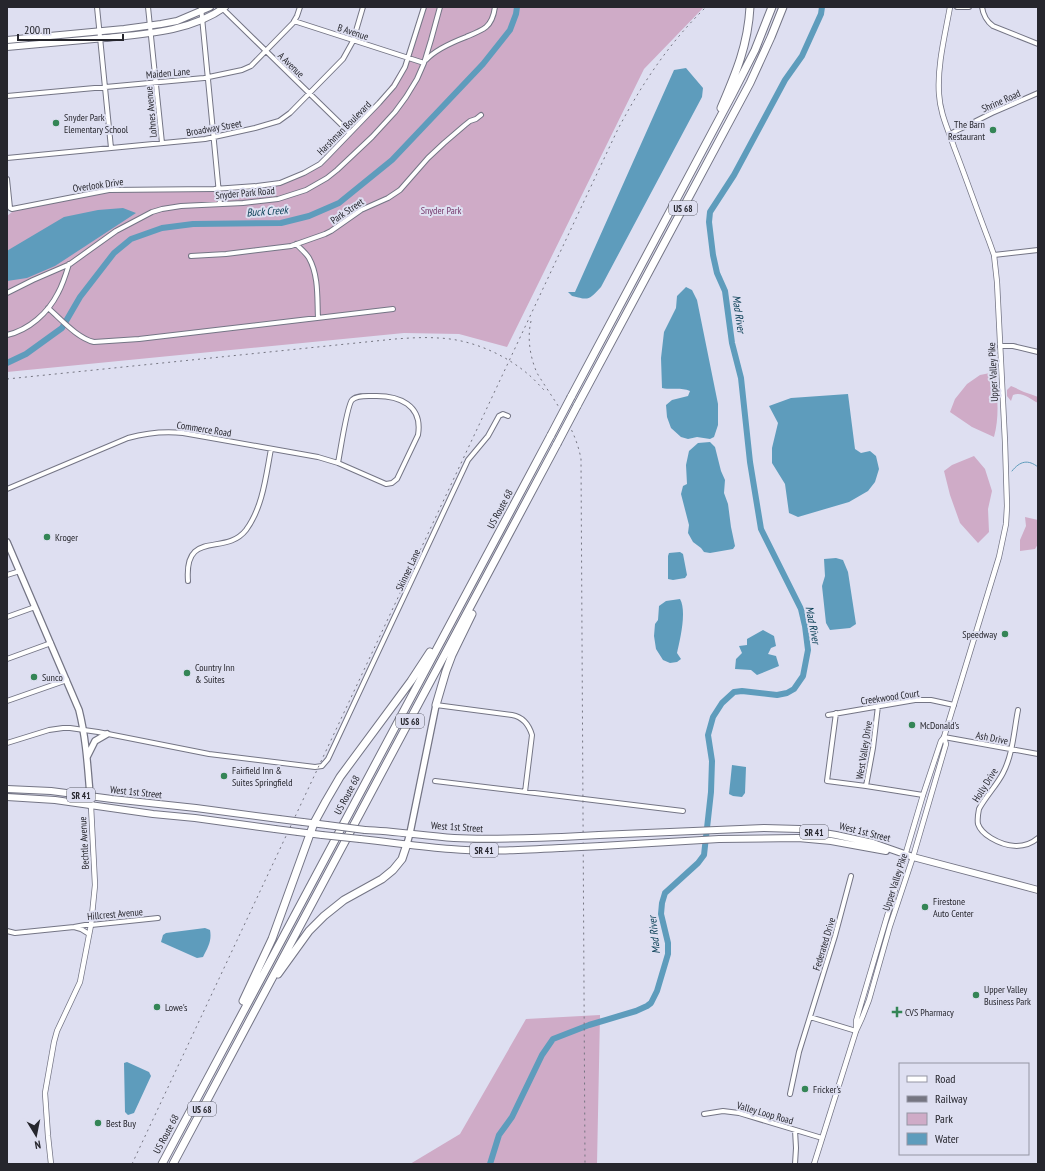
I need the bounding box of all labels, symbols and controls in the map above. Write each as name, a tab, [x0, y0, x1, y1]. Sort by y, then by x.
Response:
scale bar	[18, 16, 123, 42]
street label: B Avenue	[336, 21, 370, 43]
text: 200 m	[24, 22, 51, 37]
street label: A Avenue	[275, 49, 307, 81]
street label: Maiden Lane	[145, 65, 191, 81]
street label: Lohnes Avenue	[142, 86, 160, 138]
street label: Shrine Road	[979, 87, 1023, 115]
street label: Harshman Boulevard	[314, 98, 374, 158]
place label: Snyder Park Elementary School	[64, 111, 129, 136]
street label: Broadway Street	[185, 117, 243, 139]
marker: Snyder Park Elementary School	[51, 118, 61, 128]
place label: The Barn Restaurant	[948, 118, 985, 143]
marker: The Barn Restaurant	[988, 125, 998, 135]
street label: Overlook Drive	[72, 175, 124, 195]
street label: Snyder Park Road	[215, 184, 275, 202]
street label: Park Street	[328, 195, 366, 227]
road number: US 68	[669, 201, 697, 215]
water label: Buck Creek	[246, 202, 290, 219]
park label: Snyder Park	[421, 204, 461, 217]
water label: Mad River	[729, 294, 749, 336]
street label: Upper Valley Pike	[985, 342, 1001, 402]
street label: Commerce Road	[176, 418, 232, 440]
street label: US Route 68	[484, 487, 516, 531]
place label: Kroger	[55, 531, 78, 544]
marker: Kroger	[42, 532, 52, 542]
street label: Skinner Lane	[393, 547, 423, 593]
water label: Mad River	[803, 605, 824, 647]
place label: Speedway	[962, 628, 997, 641]
marker: Speedway	[1000, 629, 1010, 639]
place label: Country Inn & Suites	[195, 661, 235, 686]
marker: Country Inn & Suites	[182, 668, 192, 678]
place label: Sunco	[42, 671, 63, 684]
marker: Sunco	[29, 672, 39, 682]
street label: Creekwood Court	[860, 686, 920, 708]
road number: US 68	[396, 714, 424, 728]
place label: McDonald's	[920, 719, 960, 732]
street label: West Valley Drive	[853, 720, 875, 780]
marker: McDonald's	[907, 720, 917, 730]
street label: Ash Drive	[975, 728, 1009, 748]
place label: Fairfield Inn & Suites Springfield	[232, 764, 293, 789]
street label: Holly Drive	[969, 765, 1001, 805]
marker: Fairfield Inn & Suites Springfield	[219, 771, 229, 781]
street label: US Route 68	[331, 773, 363, 817]
street label: West 1st Street	[109, 783, 163, 801]
road number: SR 41	[67, 788, 95, 802]
street label: Bechtle Avenue	[76, 816, 92, 870]
street label: West 1st Street	[431, 819, 484, 835]
street label: West 1st Street	[838, 819, 892, 845]
road number: SR 41	[800, 825, 828, 839]
road number: SR 41	[470, 843, 498, 857]
street label: Upper Valley Pike	[880, 852, 910, 912]
place label: Firestone Auto Center	[933, 895, 974, 920]
marker: Firestone Auto Center	[920, 902, 930, 912]
street label: Hillcrest Avenue	[87, 905, 143, 923]
water label: Mad River	[645, 913, 663, 955]
street label: Federated Drive	[810, 916, 838, 972]
place label: Upper Valley Business Park	[984, 983, 1031, 1008]
marker: Upper Valley Business Park	[971, 990, 981, 1000]
place label: Lowe's	[165, 1001, 188, 1014]
marker: Lowe's	[152, 1002, 162, 1012]
place label: CVS Pharmacy	[905, 1006, 954, 1019]
marker: CVS Pharmacy	[892, 1007, 902, 1017]
legend	[899, 1063, 1029, 1155]
text: Road	[935, 1071, 955, 1086]
place label: Fricker's	[813, 1083, 842, 1096]
marker: Fricker's	[800, 1084, 810, 1094]
text: Railway	[935, 1091, 968, 1106]
street label: Valley Loop Road	[734, 1098, 795, 1127]
road number: US 68	[188, 1102, 216, 1116]
text: Park	[935, 1111, 953, 1126]
street label: US Route 68	[150, 1112, 182, 1156]
north arrow	[16, 1115, 56, 1155]
place label: Best Buy	[106, 1117, 136, 1130]
marker: Best Buy	[93, 1118, 103, 1128]
text: Water	[935, 1131, 960, 1146]
text: N	[34, 1137, 42, 1152]

